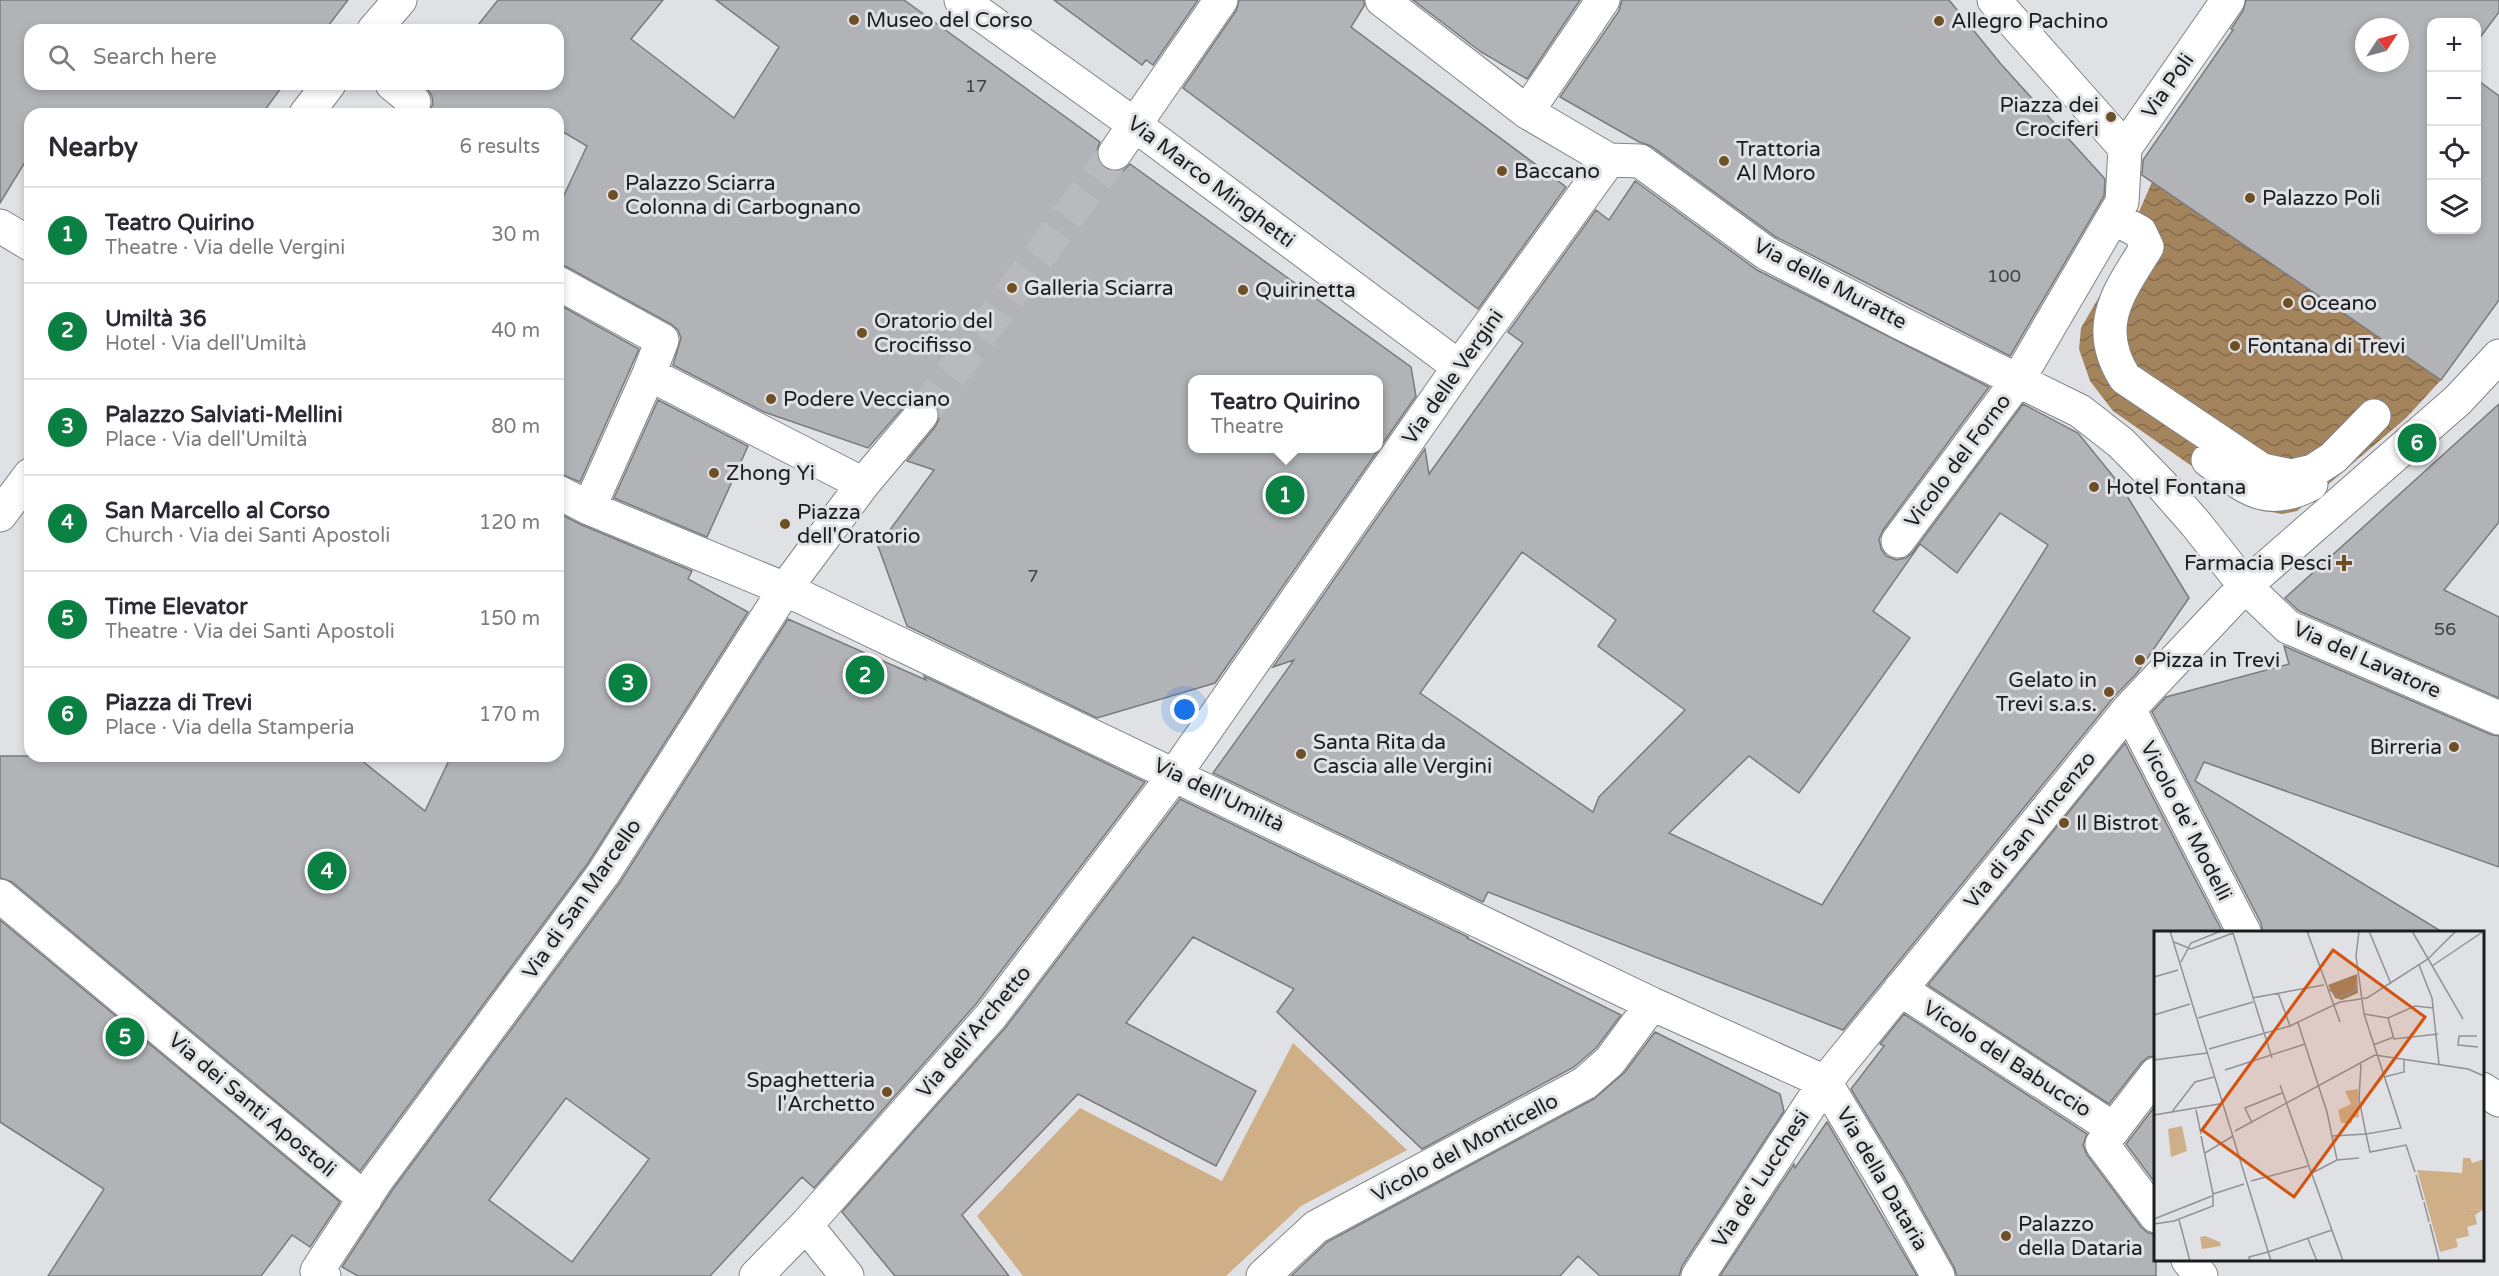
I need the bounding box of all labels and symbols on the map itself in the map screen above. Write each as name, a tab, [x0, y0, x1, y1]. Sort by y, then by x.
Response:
place label: Museo del Corso	[866, 8, 1033, 33]
place label: Allegro Pachino	[1951, 9, 2108, 34]
marker: Museo del Corso	[847, 13, 861, 27]
marker: Allegro Pachino	[1932, 14, 1946, 28]
north arrow	[2355, 18, 2409, 72]
street label: Via Poli	[2137, 49, 2199, 123]
house number: 17	[965, 75, 987, 97]
place label: Piazza dei Crociferi	[1999, 93, 2099, 142]
marker: Piazza dei Crociferi	[2104, 110, 2118, 124]
street label: Via Marco Minghetti	[1122, 111, 1300, 253]
place label: Trattoria Al Moro	[1736, 137, 1821, 186]
marker: Trattoria Al Moro	[1717, 154, 1731, 168]
place label: Baccano	[1514, 159, 1600, 184]
marker: Baccano	[1495, 164, 1509, 178]
place label: Palazzo Sciarra Colonna di Carbognano	[625, 171, 861, 220]
place label: Palazzo Poli	[2262, 186, 2381, 211]
marker: Palazzo Sciarra Colonna di Carbognano	[606, 188, 620, 202]
marker: Palazzo Poli	[2243, 191, 2257, 205]
street label: Via delle Muratte	[1749, 233, 1911, 335]
house number: 100	[1987, 265, 2021, 287]
place label: Galleria Sciarra	[1024, 276, 1174, 301]
place label: Quirinetta	[1255, 278, 1356, 303]
marker: Galleria Sciarra	[1005, 281, 1019, 295]
marker: Quirinetta	[1236, 283, 1250, 297]
place label: Oceano	[2300, 291, 2377, 316]
marker: Oceano	[2281, 296, 2295, 310]
street label: Via delle Vergini	[1397, 305, 1509, 449]
place label: Oratorio del Crocifisso	[874, 309, 993, 358]
marker: Oratorio del Crocifisso	[855, 326, 869, 340]
place label: Fontana di Trevi	[2247, 334, 2405, 359]
marker: Fontana di Trevi	[2228, 339, 2242, 353]
place label: Podere Vecciano	[783, 387, 950, 412]
street label: Vicolo del Forno	[1900, 389, 2016, 533]
marker: Podere Vecciano	[764, 392, 778, 406]
pin: 6	[2398, 420, 2436, 466]
place label: Zhong Yi	[726, 461, 815, 486]
marker: Zhong Yi	[707, 466, 721, 480]
pin: 1	[1266, 472, 1304, 518]
place label: Hotel Fontana	[2106, 475, 2246, 500]
marker: Hotel Fontana	[2087, 480, 2101, 494]
place label: Piazza dell'Oratorio	[797, 500, 920, 549]
marker: Piazza dell'Oratorio	[778, 517, 792, 531]
place label: Farmacia Pesci	[2184, 551, 2332, 576]
marker: Farmacia Pesci	[2337, 556, 2351, 570]
house number: 7	[1027, 565, 1039, 587]
street label: Via del Lavatore	[2289, 616, 2445, 704]
house number: 56	[2434, 618, 2456, 640]
place label: Pizza in Trevi	[2152, 648, 2280, 673]
pin: 2	[846, 652, 884, 698]
marker: Pizza in Trevi	[2133, 653, 2147, 667]
pin: 3	[608, 660, 648, 706]
place label: Gelato in Trevi s.a.s.	[1996, 668, 2097, 717]
marker: Gelato in Trevi s.a.s.	[2102, 685, 2116, 699]
your location	[1170, 695, 1199, 724]
place label: Santa Rita da Cascia alle Vergini	[1313, 730, 1492, 779]
place label: Birreria	[2370, 735, 2442, 760]
street label: Vicolo de' Modelli	[2135, 737, 2237, 905]
marker: Birreria	[2447, 740, 2461, 754]
street label: Via di San Vincenzo	[1959, 746, 2101, 914]
marker: Santa Rita da Cascia alle Vergini	[1294, 747, 1308, 761]
street label: Via dell'Umiltà	[1150, 753, 1288, 837]
place label: Il Bistrot	[2076, 811, 2159, 836]
street label: Via di San Marcello	[517, 814, 647, 984]
marker: Il Bistrot	[2057, 816, 2071, 830]
pin: 4	[308, 848, 346, 894]
inset map	[2154, 931, 2484, 1261]
street label: Via dell'Archetto	[911, 961, 1037, 1103]
street label: Vicolo del Babuccio	[1918, 995, 2096, 1123]
pin: 5	[106, 1014, 144, 1060]
street label: Via dei Santi Apostoli	[163, 1028, 341, 1182]
place label: Spaghetteria l'Archetto	[746, 1068, 875, 1117]
marker: Spaghetteria l'Archetto	[880, 1085, 894, 1099]
street label: Vicolo del Monticello	[1368, 1088, 1562, 1208]
street label: Via della Dataria	[1831, 1103, 1933, 1255]
street label: Via de' Lucchesi	[1707, 1105, 1815, 1253]
place label: Palazzo della Dataria	[2018, 1212, 2143, 1261]
marker: Palazzo della Dataria	[1999, 1229, 2013, 1243]

